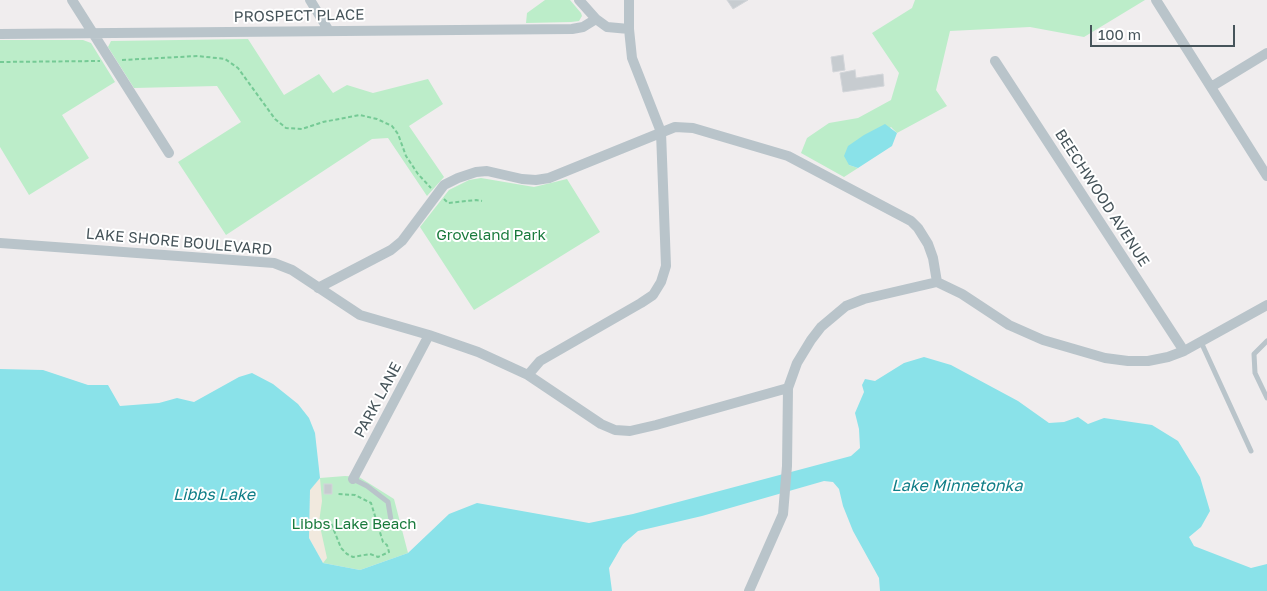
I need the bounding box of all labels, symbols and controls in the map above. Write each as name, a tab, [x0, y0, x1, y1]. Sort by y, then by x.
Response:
street label: PROSPECT PLACE	[234, 6, 364, 26]
scale bar	[1092, 15, 1237, 47]
text: 100 m	[1098, 25, 1141, 43]
street label: BEECHWOOD AVENUE	[1051, 126, 1153, 270]
street label: LAKE SHORE BOULEVARD	[85, 225, 273, 259]
park label: Groveland Park	[436, 226, 546, 244]
street label: PARK LANE	[351, 359, 405, 441]
water label: Lake Minnetonka	[891, 476, 1023, 496]
water label: Libbs Lake	[173, 485, 255, 505]
park label: Libbs Lake Beach	[291, 515, 417, 533]

